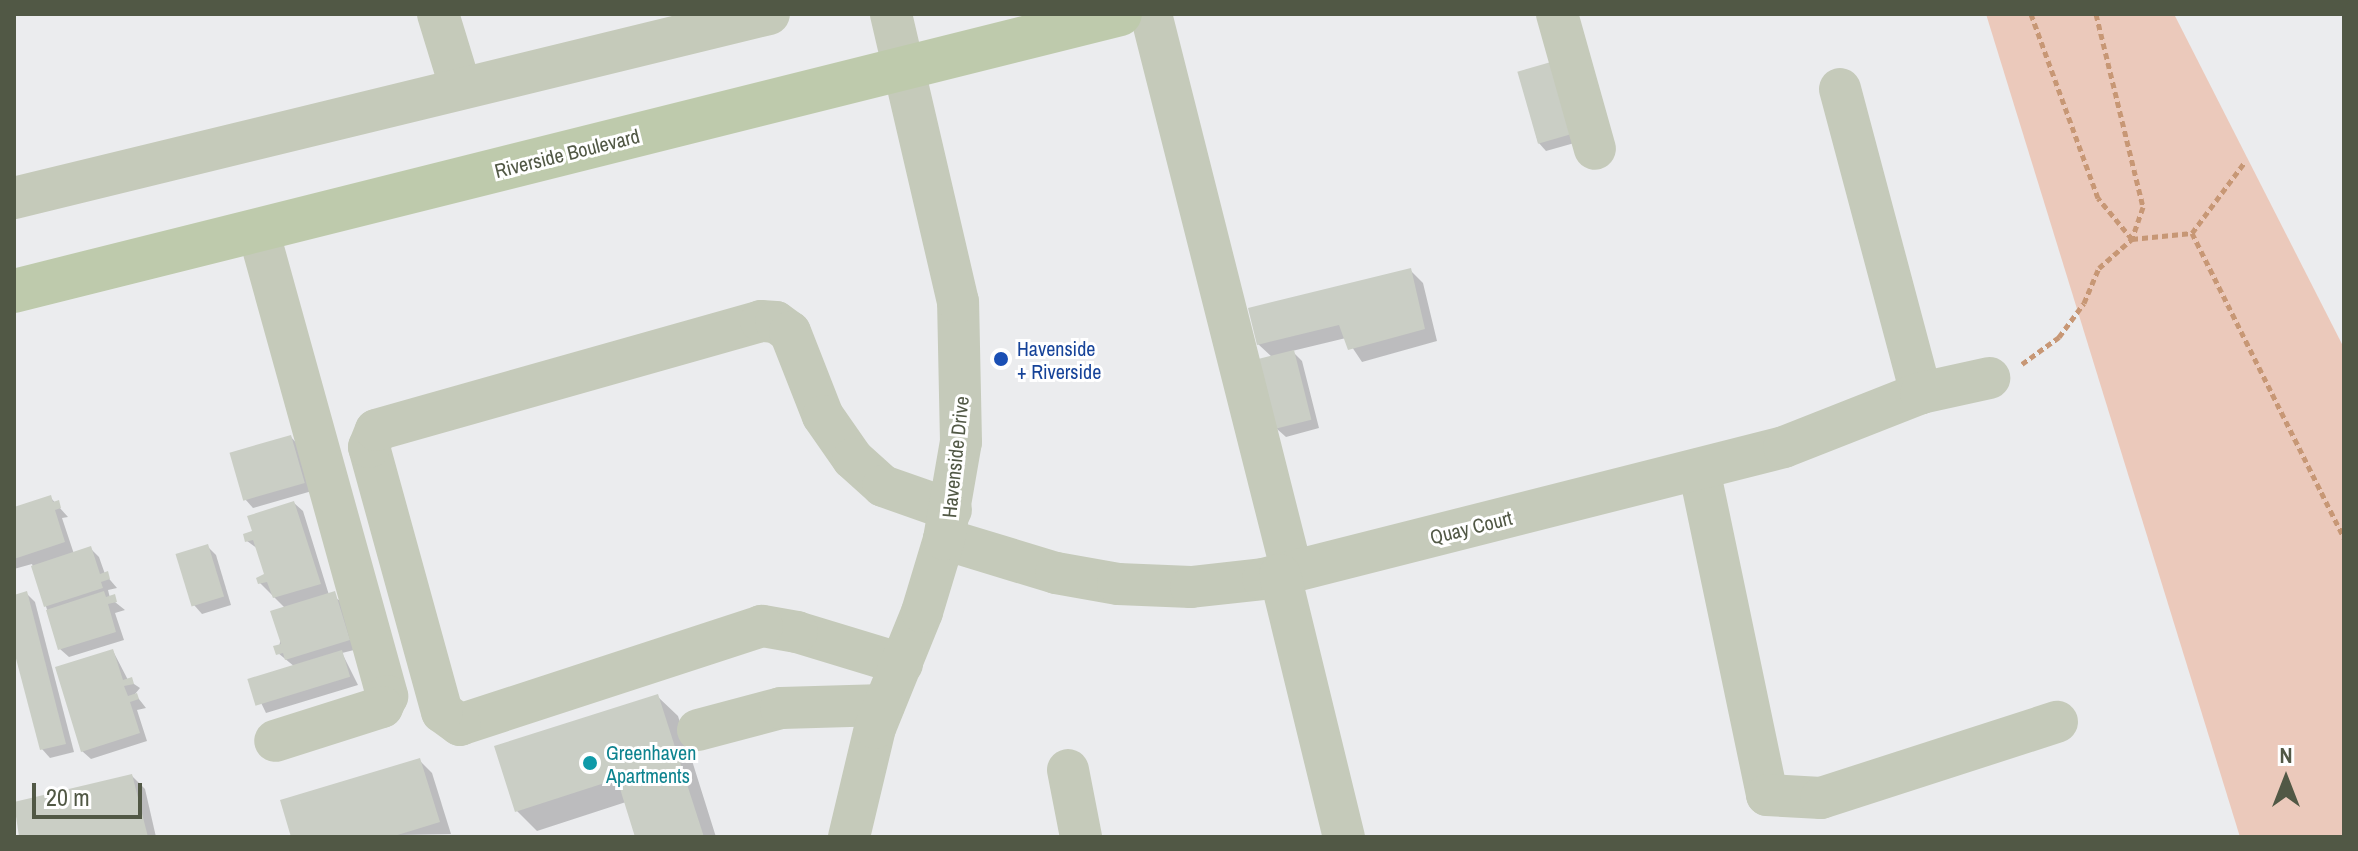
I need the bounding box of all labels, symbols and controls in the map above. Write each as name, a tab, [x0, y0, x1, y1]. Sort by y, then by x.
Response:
street label: Riverside Boulevard	[492, 123, 642, 183]
place label: Havenside + Riverside	[1017, 336, 1101, 383]
marker: Havenside + Riverside	[992, 350, 1010, 368]
street label: Havenside Drive	[937, 395, 973, 519]
street label: Quay Court	[1427, 505, 1515, 549]
north arrow	[2246, 739, 2326, 819]
place label: Greenhaven Apartments	[606, 740, 696, 787]
text: N	[2279, 740, 2293, 770]
marker: Greenhaven Apartments	[581, 754, 599, 772]
scale bar	[36, 767, 146, 817]
text: 20 m	[46, 781, 90, 813]

